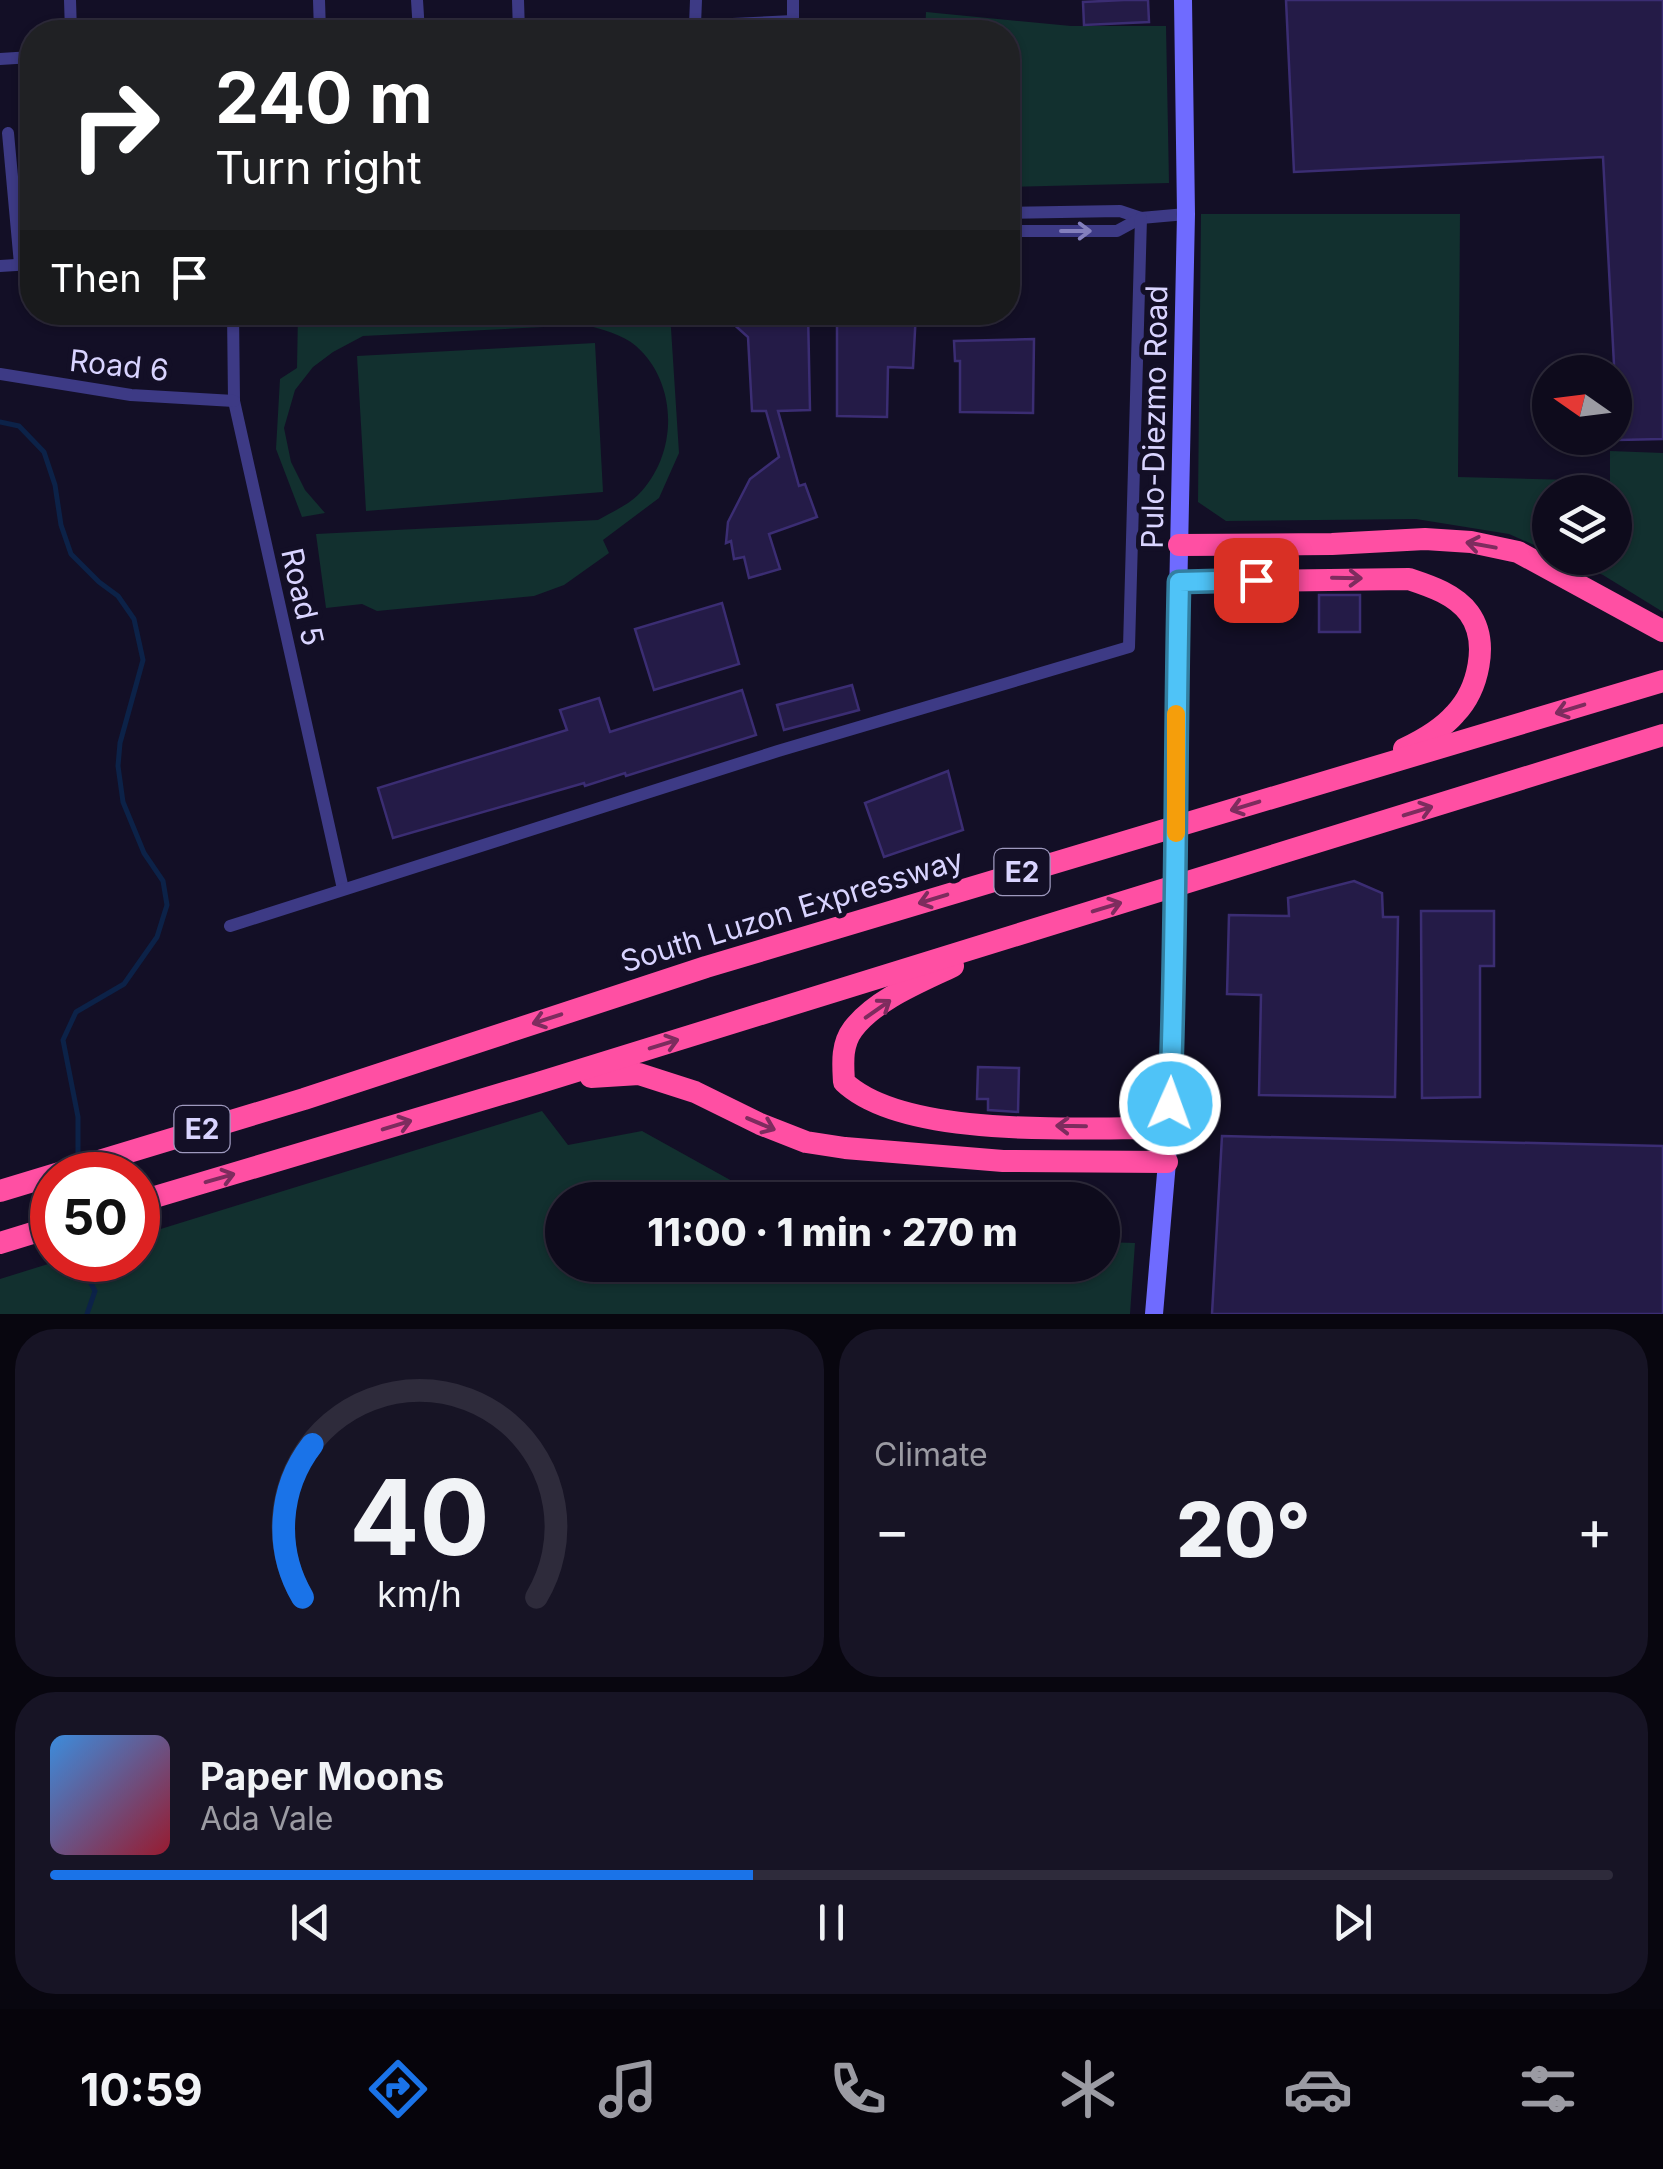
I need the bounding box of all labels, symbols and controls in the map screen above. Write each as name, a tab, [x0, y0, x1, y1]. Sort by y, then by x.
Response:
text: 240 m	[215, 55, 433, 140]
icon: right	[50, 60, 180, 190]
text: Turn right	[215, 140, 422, 195]
one-way arrow	[1058, 222, 1091, 240]
icon: arrive	[162, 250, 217, 305]
text: Then	[50, 255, 142, 301]
street label: Pulo-Diezmo Road	[1134, 285, 1174, 549]
street label: Road 6	[68, 342, 170, 388]
north arrow	[1532, 355, 1632, 455]
map controls	[1532, 355, 1632, 575]
button: layers	[1532, 475, 1632, 575]
one-way arrow	[1465, 535, 1498, 554]
pin	[1214, 538, 1299, 623]
street label: Road 5	[274, 544, 332, 649]
icon: arrive	[1229, 553, 1284, 608]
one-way arrow	[1330, 568, 1362, 588]
one-way arrow	[1554, 701, 1586, 719]
one-way arrow	[1229, 798, 1261, 816]
one-way arrow	[1401, 801, 1433, 819]
street label: South Luzon Expressway	[616, 841, 968, 979]
road number: E2	[994, 849, 1050, 895]
one-way arrow	[918, 891, 949, 909]
one-way arrow	[1091, 897, 1123, 915]
one-way arrow	[864, 999, 891, 1020]
one-way arrow	[531, 1011, 563, 1029]
one-way arrow	[648, 1034, 680, 1052]
position arrow	[1118, 1052, 1222, 1156]
road number: E2	[174, 1106, 230, 1152]
one-way arrow	[381, 1115, 412, 1133]
one-way arrow	[745, 1116, 776, 1134]
one-way arrow	[1055, 1117, 1087, 1136]
speed limit sign: 50	[30, 1152, 160, 1282]
one-way arrow	[204, 1168, 236, 1186]
text: 11:00 · 1 min · 270 m	[647, 1209, 1018, 1255]
text: Climate	[874, 1435, 988, 1474]
text: 40	[349, 1454, 490, 1580]
text: 20°	[1176, 1484, 1311, 1575]
text: −	[874, 1497, 910, 1563]
text: +	[1577, 1497, 1613, 1563]
text: km/h	[377, 1572, 462, 1616]
text: Paper Moons	[200, 1753, 444, 1799]
text: Ada Vale	[200, 1799, 333, 1838]
icon: previous	[283, 1895, 338, 1950]
icon: pause	[804, 1895, 859, 1950]
icon: next	[1325, 1895, 1380, 1950]
icon: directions	[363, 2054, 433, 2124]
icon: music	[593, 2054, 663, 2124]
icon: phone	[823, 2054, 893, 2124]
icon: climate	[1053, 2054, 1123, 2124]
icon: car	[1283, 2054, 1353, 2124]
icon: filters	[1513, 2054, 1583, 2124]
text: 10:59	[80, 2062, 203, 2117]

